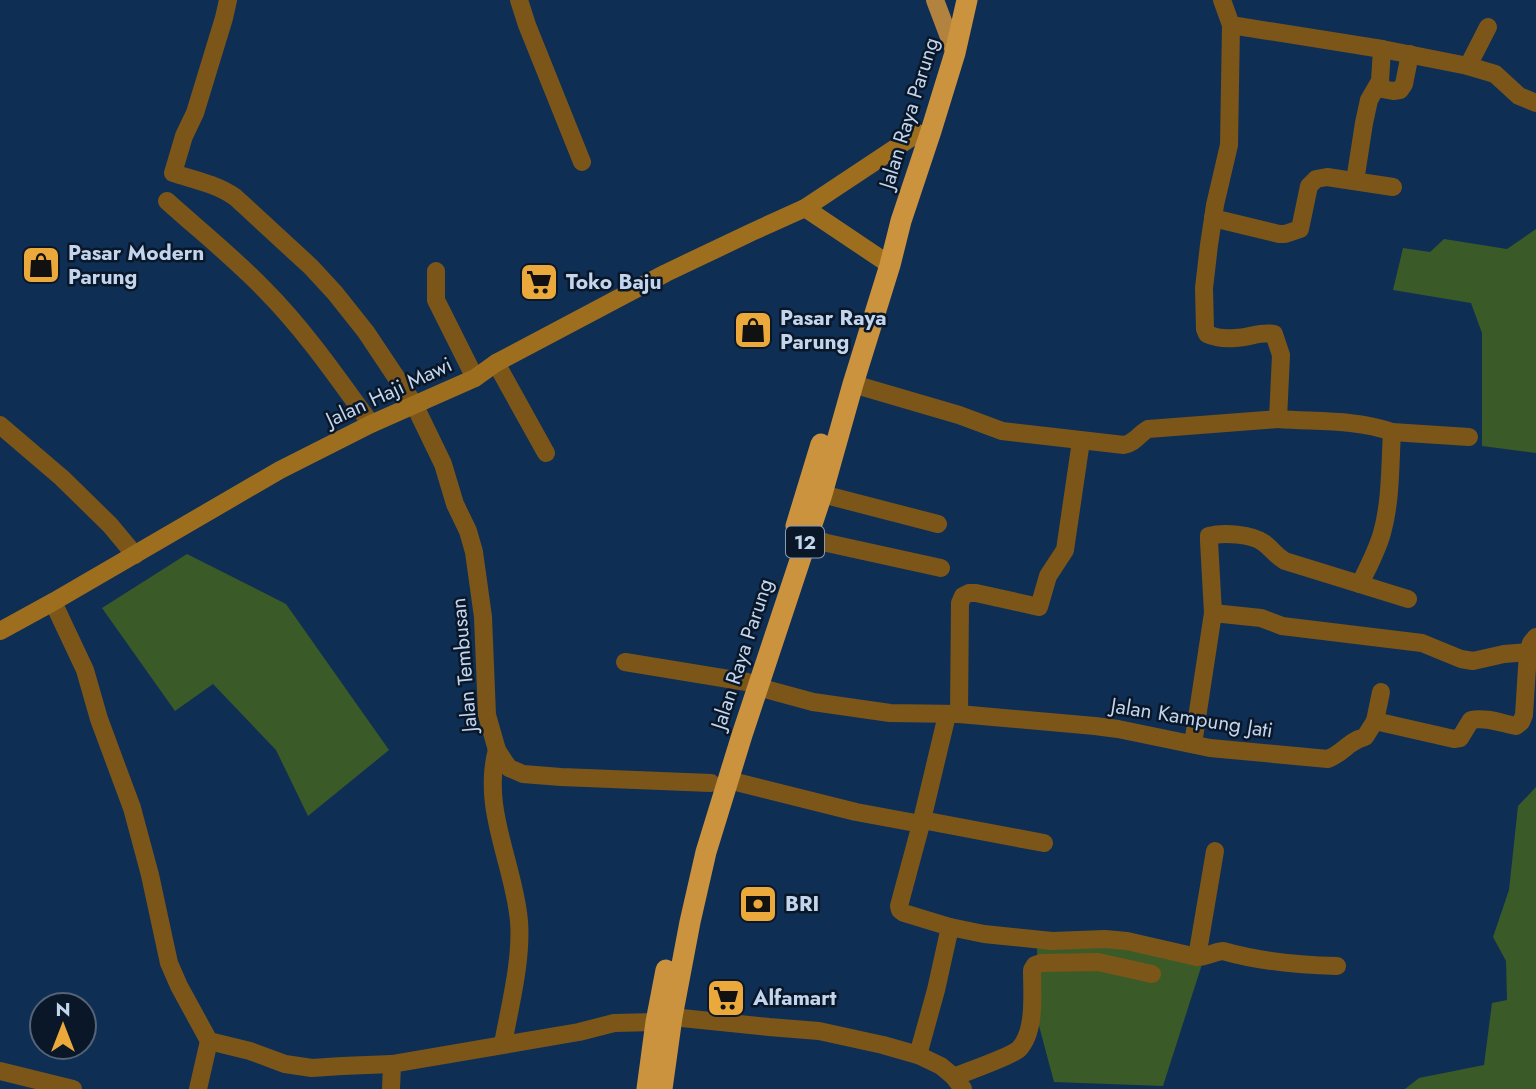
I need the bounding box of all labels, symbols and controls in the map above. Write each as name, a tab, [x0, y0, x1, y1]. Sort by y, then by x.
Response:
street label: Jalan Raya Parung	[871, 34, 946, 195]
place label: Pasar Modern Parung	[68, 238, 204, 292]
shop icon: Pasar Modern Parung	[20, 244, 62, 286]
supermarket icon: Toko Baju	[518, 261, 560, 303]
place label: Toko Baju	[566, 267, 662, 297]
place label: Pasar Raya Parung	[780, 303, 887, 357]
shop icon: Pasar Raya Parung	[732, 309, 774, 351]
street label: Jalan Haji Mawi	[318, 350, 457, 436]
road number: 12	[786, 526, 824, 558]
street label: Jalan Raya Parung	[703, 575, 781, 736]
street label: Jalan Tembusan	[443, 597, 485, 736]
street label: Jalan Kampung Jati	[1106, 690, 1275, 746]
bank icon: BRI	[737, 883, 779, 925]
place label: BRI	[785, 889, 819, 919]
supermarket icon: Alfamart	[705, 977, 747, 1019]
place label: Alfamart	[752, 983, 837, 1013]
north arrow	[28, 991, 98, 1061]
text: N	[55, 996, 71, 1023]

